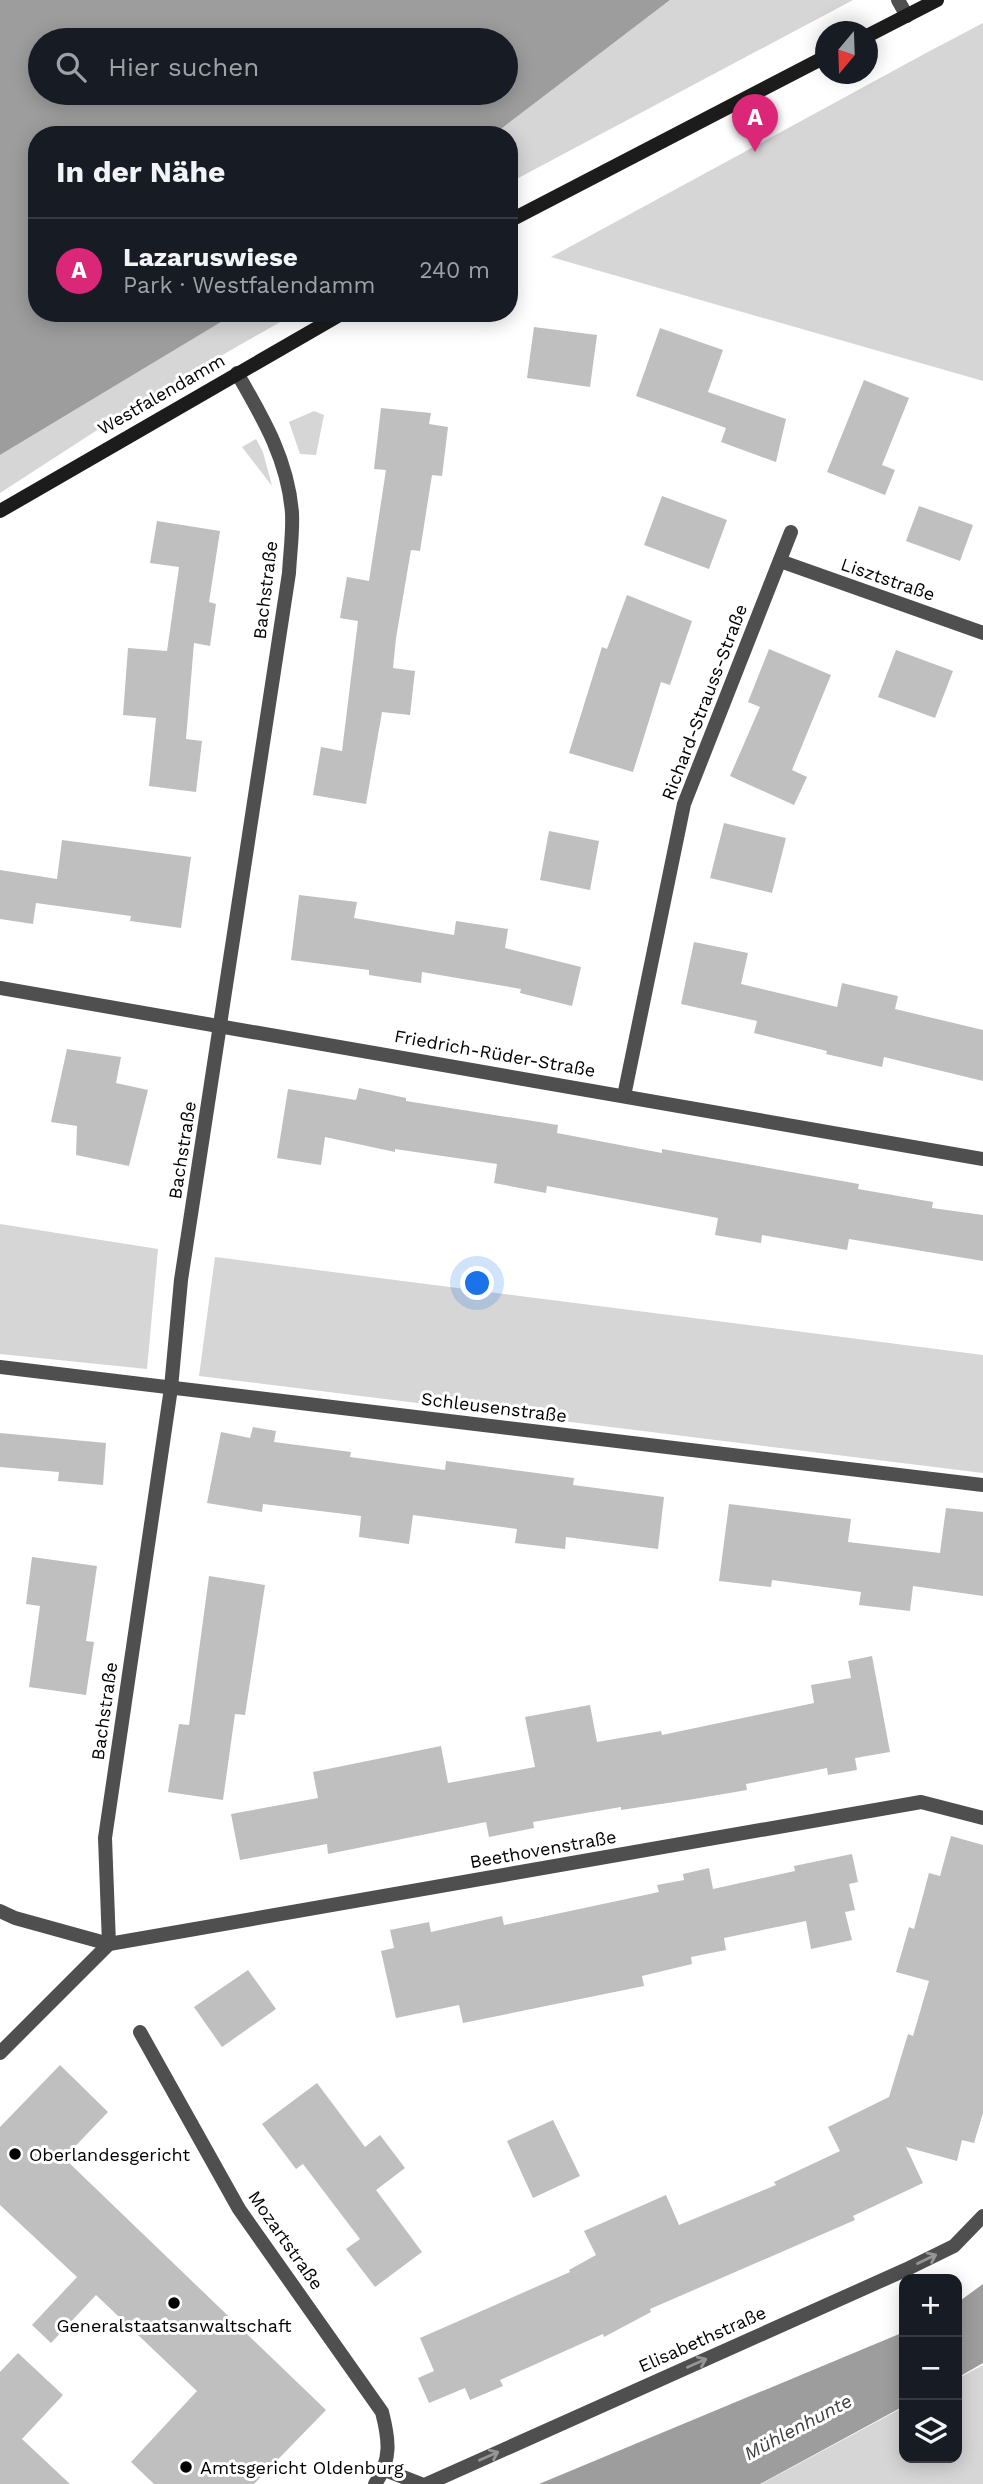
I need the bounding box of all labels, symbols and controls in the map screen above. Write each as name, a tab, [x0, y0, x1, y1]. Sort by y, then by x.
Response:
north arrow	[815, 21, 878, 84]
search box	[28, 28, 518, 105]
icon: search	[52, 48, 90, 86]
text: Hier suchen	[108, 52, 259, 82]
pin: A	[732, 94, 778, 152]
text: In der Nähe	[56, 154, 225, 189]
text: Lazaruswiese	[123, 242, 298, 272]
text: A	[71, 257, 87, 284]
text: 240 m	[419, 257, 490, 284]
text: Park · Westfalendamm	[123, 272, 375, 299]
street label: Westfalendamm	[94, 349, 228, 439]
street label: Bachstraße	[249, 540, 281, 640]
street label: Lisztstraße	[838, 553, 938, 605]
street label: Richard-Strauss-Straße	[657, 601, 751, 803]
street label: Friedrich-Rüder-Straße	[393, 1025, 597, 1081]
street label: Bachstraße	[164, 1099, 200, 1201]
your location	[460, 1266, 494, 1300]
street label: Schleusenstraße	[420, 1388, 568, 1426]
street label: Bachstraße	[87, 1661, 121, 1761]
street label: Beethovenstraße	[468, 1826, 618, 1872]
place label: Oberlandesgericht	[29, 2144, 191, 2165]
marker: Oberlandesgericht	[7, 2146, 23, 2162]
street label: Mozartstraße	[244, 2187, 328, 2293]
one-way arrow	[916, 2252, 937, 2266]
map controls	[899, 2274, 962, 2463]
button: +	[899, 2274, 962, 2337]
marker: Generalstaatsanwaltschaft	[166, 2295, 182, 2311]
street label: Elisabethstraße	[635, 2301, 769, 2377]
place label: Generalstaatsanwaltschaft	[56, 2315, 292, 2336]
button: −	[899, 2337, 962, 2400]
one-way arrow	[686, 2356, 707, 2369]
water label: Mühlenhunte	[740, 2389, 856, 2465]
button: layers	[899, 2400, 962, 2463]
one-way arrow	[478, 2449, 500, 2462]
place label: Amtsgericht Oldenburg	[200, 2457, 404, 2478]
marker: Amtsgericht Oldenburg	[178, 2459, 194, 2475]

